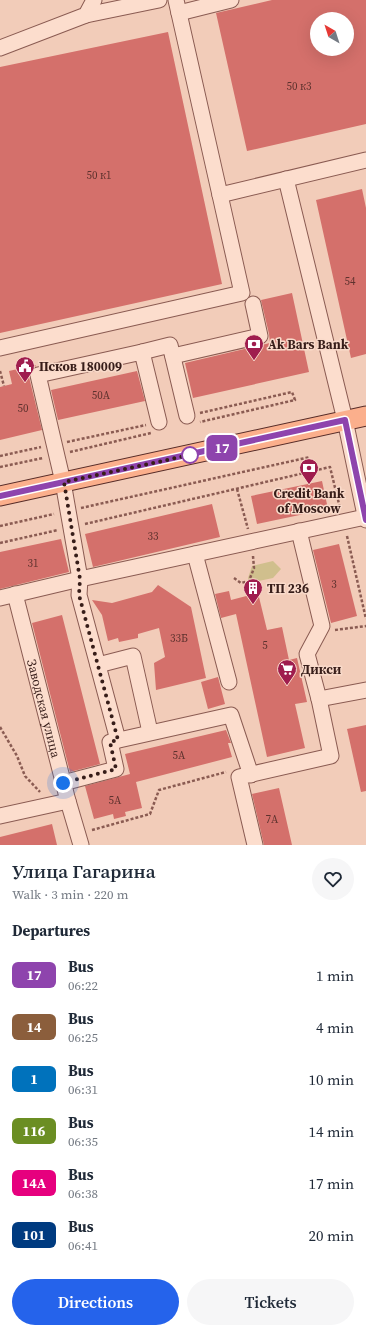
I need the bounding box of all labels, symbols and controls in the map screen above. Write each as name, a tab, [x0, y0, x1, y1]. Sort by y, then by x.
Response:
north arrow	[310, 12, 354, 56]
map controls	[310, 12, 354, 56]
house number: 50 к3	[286, 79, 312, 94]
house number: 50 к1	[86, 168, 112, 183]
house number: 54	[345, 274, 356, 289]
bank icon: Ak Bars Bank	[243, 333, 265, 361]
place label: Ak Bars Bank	[268, 336, 349, 353]
public building icon: Псков 180009	[14, 355, 36, 383]
place label: Псков 180009	[39, 358, 122, 375]
house number: 50А	[92, 388, 111, 403]
house number: 50	[18, 401, 29, 416]
line badge: 17	[204, 435, 240, 461]
text: 17	[214, 438, 230, 458]
unlabelled marker	[181, 446, 199, 464]
bank icon: Credit Bank of Moscow	[298, 457, 320, 485]
place label: Credit Bank of Moscow	[273, 485, 345, 517]
house number: 33	[148, 529, 159, 544]
house number: 31	[28, 556, 39, 571]
building icon: ТП 236	[242, 577, 264, 605]
house number: 3	[331, 577, 337, 592]
place label: ТП 236	[267, 580, 309, 597]
house number: 33Б	[170, 631, 188, 646]
house number: 5	[262, 638, 268, 653]
street label: Заводская улица	[23, 657, 65, 760]
supermarket icon: Дикси	[276, 658, 298, 686]
place label: Дикси	[301, 661, 342, 678]
house number: 5А	[173, 748, 186, 763]
your location	[53, 773, 73, 793]
house number: 5А	[109, 793, 122, 808]
house number: 7А	[266, 812, 279, 827]
text: Улица Гагарина	[12, 858, 156, 884]
button: heart	[312, 858, 354, 900]
text: Walk · 3 min · 220 m	[12, 886, 128, 903]
text: Departures	[12, 920, 90, 941]
text: Bus	[68, 956, 94, 977]
text: 17	[26, 965, 42, 985]
text: 1 min	[316, 965, 354, 986]
text: 06:22	[68, 977, 98, 994]
text: Bus	[68, 1008, 94, 1029]
text: 14	[26, 1017, 42, 1037]
text: 4 min	[316, 1017, 354, 1038]
text: 06:25	[68, 1029, 98, 1046]
text: Bus	[68, 1060, 94, 1081]
text: 1	[30, 1069, 38, 1089]
text: 10 min	[308, 1069, 354, 1090]
text: 06:31	[68, 1081, 98, 1098]
text: Bus	[68, 1112, 94, 1133]
text: 116	[23, 1121, 45, 1141]
text: 14 min	[308, 1121, 354, 1142]
text: 06:35	[68, 1133, 98, 1150]
text: Bus	[68, 1164, 94, 1185]
text: 14А	[22, 1173, 46, 1193]
text: 17 min	[308, 1173, 354, 1194]
text: 06:38	[68, 1185, 98, 1202]
text: Bus	[68, 1216, 94, 1237]
text: 101	[23, 1225, 45, 1245]
text: 20 min	[308, 1225, 354, 1246]
text: 06:41	[68, 1237, 98, 1254]
button: Directions	[12, 1279, 179, 1325]
button: Tickets	[187, 1279, 354, 1325]

